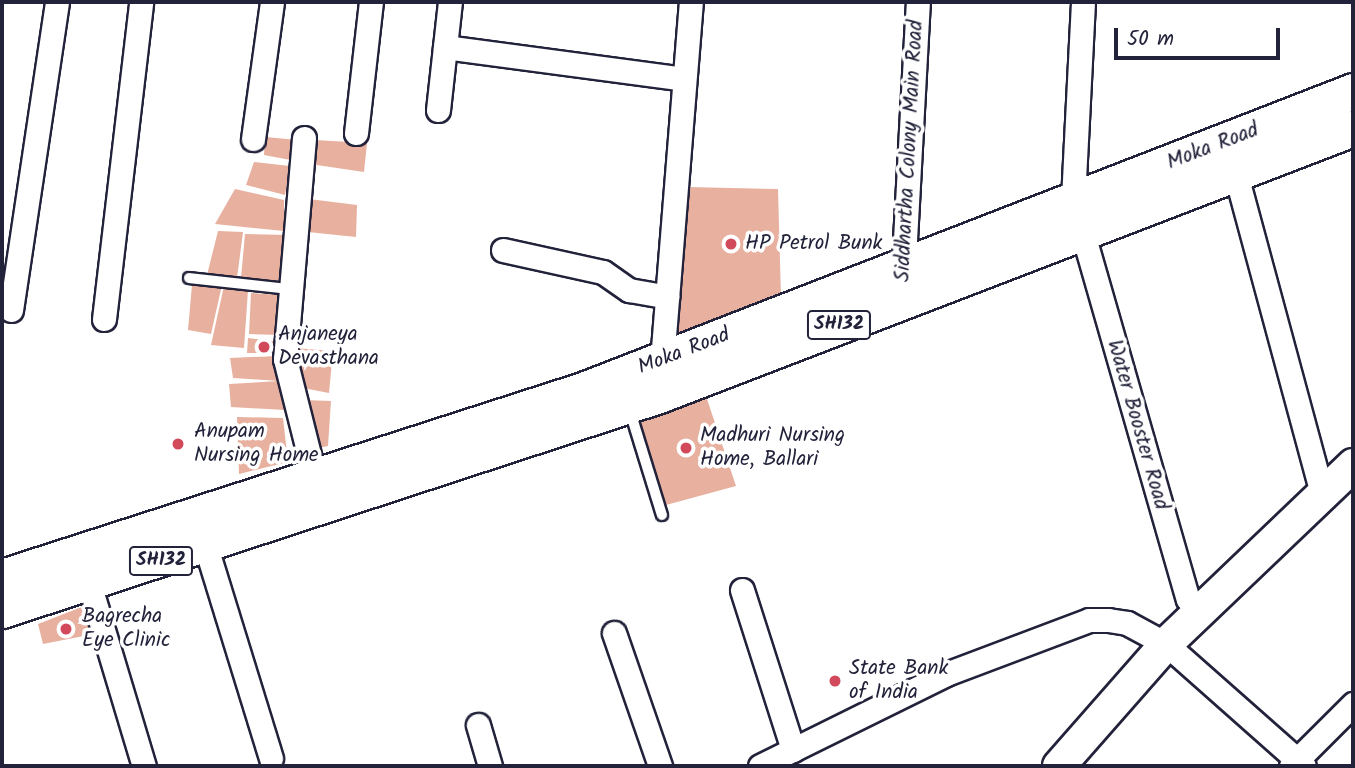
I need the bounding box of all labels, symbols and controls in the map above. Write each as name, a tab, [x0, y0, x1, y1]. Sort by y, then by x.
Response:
scale bar	[1117, 14, 1283, 58]
street label: Siddhartha Colony Main Road	[891, 19, 929, 283]
text: 50 m	[1127, 23, 1174, 56]
street label: Moka Road	[1164, 118, 1262, 176]
place label: HP Petrol Bunk	[745, 231, 882, 257]
marker: HP Petrol Bunk	[723, 236, 739, 252]
road number: SH132	[806, 310, 872, 340]
place label: Anjaneya Devasthana	[278, 322, 379, 372]
street label: Moka Road	[635, 323, 733, 381]
street label: Water Booster Road	[1101, 337, 1173, 513]
marker: Anjaneya Devasthana	[256, 339, 272, 355]
place label: Anupam Nursing Home	[194, 419, 319, 469]
place label: Madhuri Nursing Home, Ballari	[700, 423, 845, 473]
marker: Anupam Nursing Home	[168, 434, 188, 454]
marker: Madhuri Nursing Home, Ballari	[678, 440, 694, 456]
road number: SH132	[128, 546, 194, 576]
place label: Bagrecha Eye Clinic	[82, 604, 170, 654]
marker: Bagrecha Eye Clinic	[56, 619, 76, 639]
place label: State Bank of India	[849, 656, 948, 706]
marker: State Bank of India	[827, 673, 843, 689]

